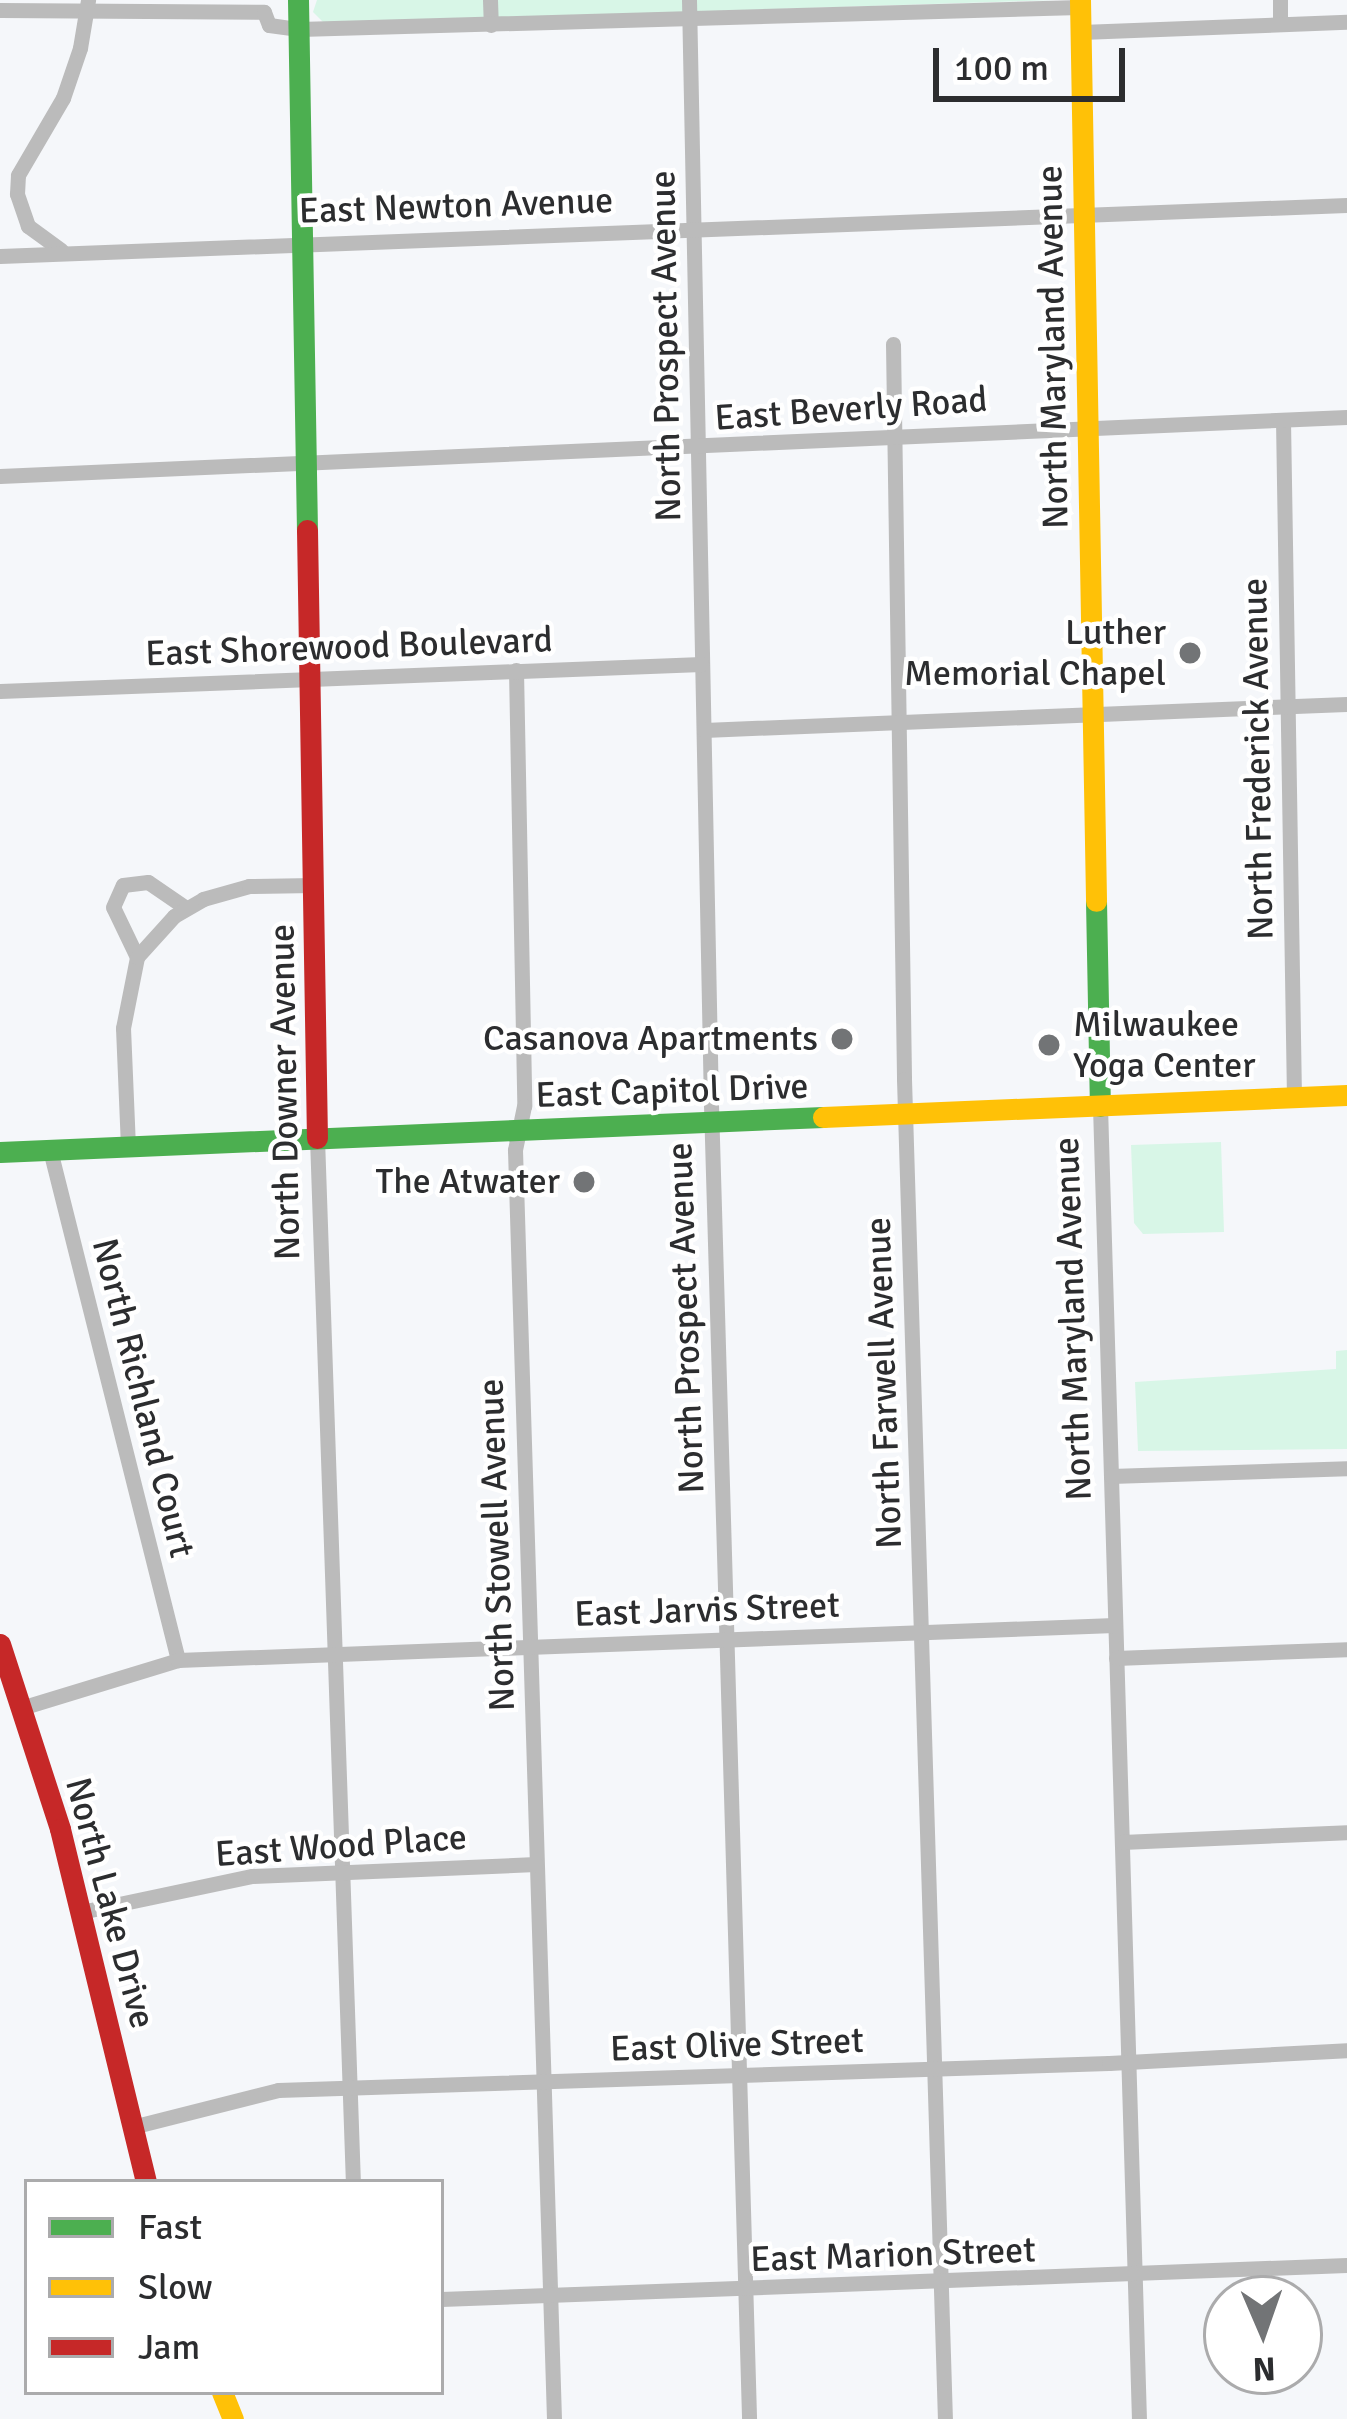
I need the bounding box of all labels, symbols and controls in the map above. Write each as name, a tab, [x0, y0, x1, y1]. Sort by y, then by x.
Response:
scale bar	[939, 24, 1131, 98]
text: 100 m	[954, 46, 1049, 91]
street label: North Maryland Avenue	[1028, 165, 1078, 529]
street label: North Prospect Avenue	[641, 170, 691, 522]
street label: East Newton Avenue	[298, 179, 614, 233]
street label: East Beverly Road	[713, 378, 989, 440]
street label: North Frederick Avenue	[1233, 578, 1283, 940]
place label: Luther Memorial Chapel	[904, 610, 1166, 695]
street label: East Shorewood Boulevard	[145, 618, 553, 676]
marker: Luther Memorial Chapel	[1177, 640, 1203, 666]
street label: North Downer Avenue	[260, 923, 310, 1261]
place label: Milwaukee Yoga Center	[1073, 1002, 1256, 1087]
place label: Casanova Apartments	[483, 1017, 818, 1061]
marker: Casanova Apartments	[829, 1026, 855, 1052]
marker: Milwaukee Yoga Center	[1036, 1032, 1062, 1058]
street label: East Capitol Drive	[535, 1065, 809, 1117]
street label: North Maryland Avenue	[1045, 1136, 1101, 1502]
street label: North Prospect Avenue	[658, 1142, 714, 1494]
place label: The Atwater	[375, 1160, 560, 1204]
marker: The Atwater	[571, 1169, 597, 1195]
street label: North Farwell Avenue	[857, 1216, 911, 1550]
street label: North Richland Court	[82, 1234, 204, 1562]
street label: North Stowell Avenue	[470, 1378, 524, 1712]
street label: East Jarvis Street	[574, 1584, 840, 1636]
street label: North Lake Drive	[56, 1773, 164, 2033]
street label: East Wood Place	[214, 1816, 468, 1876]
street label: East Olive Street	[609, 2019, 865, 2071]
legend	[24, 2179, 444, 2395]
text: Fast	[138, 2205, 202, 2250]
street label: East Marion Street	[750, 2228, 1036, 2282]
text: Slow	[138, 2265, 213, 2310]
north arrow	[1203, 2275, 1323, 2395]
text: Jam	[138, 2325, 200, 2370]
text: N	[1252, 2348, 1276, 2389]

